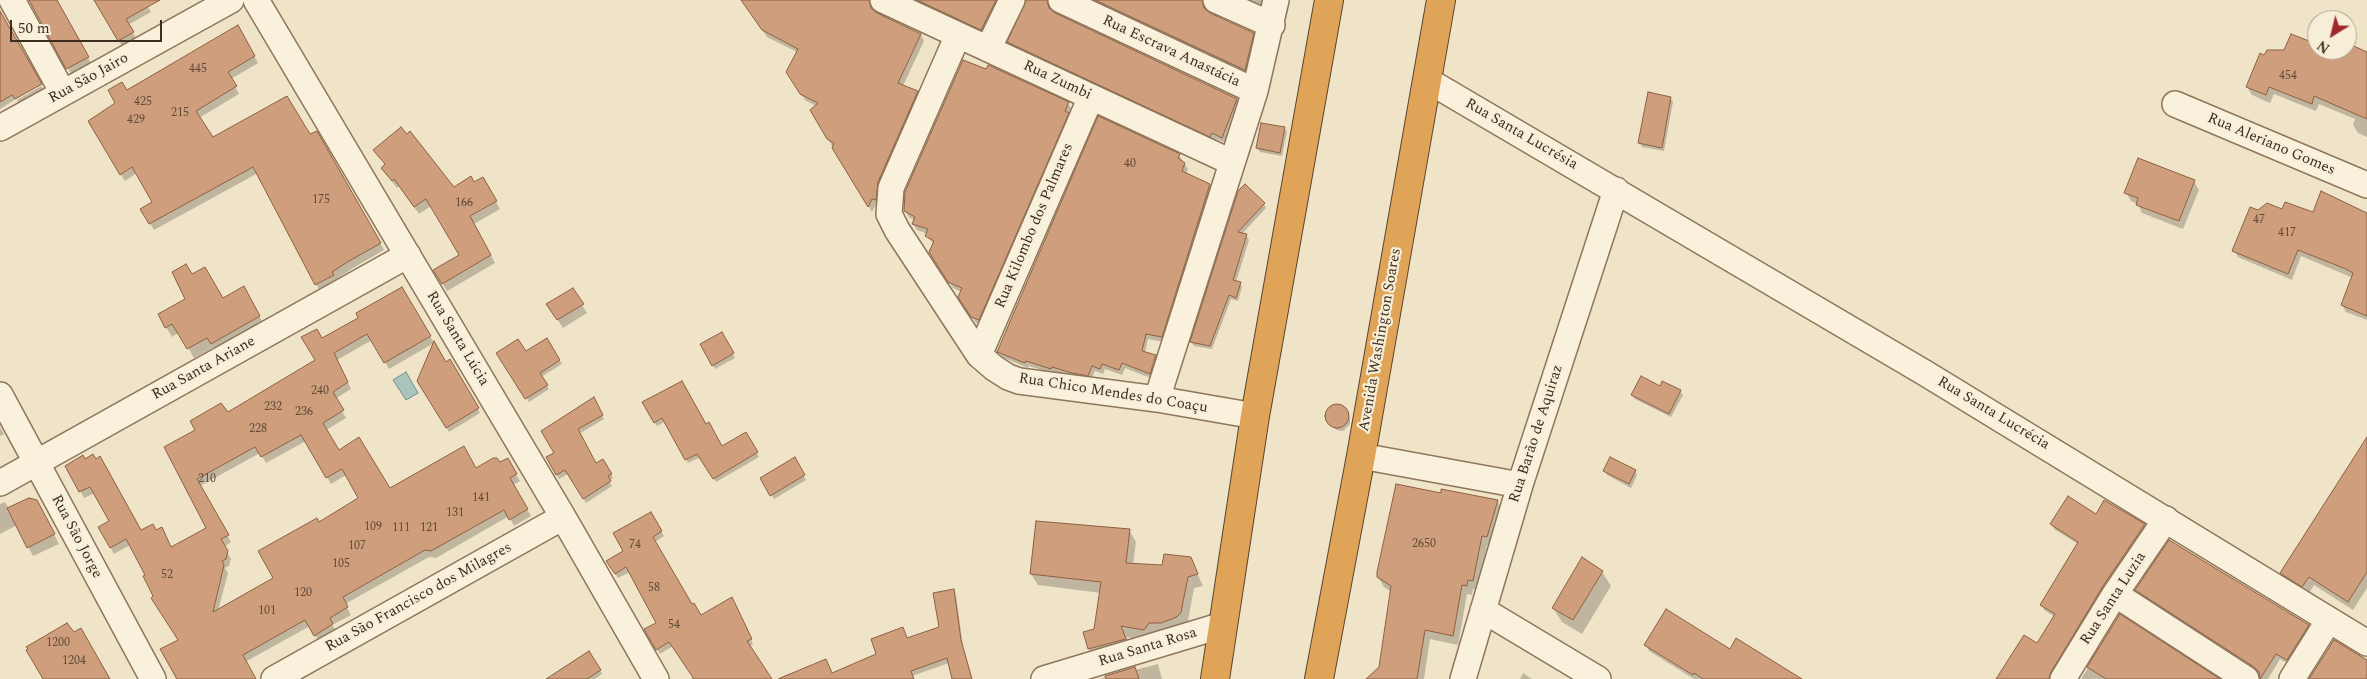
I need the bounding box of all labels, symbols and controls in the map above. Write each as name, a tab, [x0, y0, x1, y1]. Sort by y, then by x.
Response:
scale bar	[12, 10, 165, 42]
north arrow	[2307, 10, 2357, 60]
street label: Rua Escrava Anastácia	[1099, 12, 1243, 92]
text: 50 m	[18, 17, 50, 40]
text: N	[2313, 35, 2334, 59]
street label: Rua São Jairo	[46, 50, 132, 108]
street label: Rua Zumbi	[1020, 57, 1094, 105]
house number: 445	[189, 63, 207, 77]
house number: 454	[2279, 70, 2297, 84]
street label: Rua Santa Lucrésia	[1462, 95, 1580, 175]
house number: 425	[134, 96, 152, 110]
house number: 215	[171, 107, 189, 121]
street label: Rua Aleriano Gomes	[2204, 110, 2338, 180]
house number: 429	[127, 114, 145, 128]
street label: Rua Kilombo dos Palmares	[992, 141, 1078, 311]
house number: 40	[1124, 158, 1136, 172]
house number: 175	[312, 194, 330, 208]
house number: 166	[455, 197, 473, 211]
house number: 47	[2253, 214, 2265, 228]
house number: 417	[2278, 227, 2296, 241]
street label: Avenida Washington Soares	[1356, 247, 1406, 433]
street label: Rua Santa Lúcia	[422, 288, 492, 390]
street label: Rua Santa Ariane	[149, 333, 259, 405]
street label: Rua Barão de Aquiraz	[1506, 363, 1568, 505]
street label: Rua Chico Mendes do Coaçu	[1017, 370, 1209, 418]
street label: Rua Santa Lucrécia	[1934, 373, 2052, 455]
house number: 240	[311, 385, 329, 399]
house number: 232	[264, 401, 282, 415]
house number: 236	[295, 406, 313, 420]
house number: 228	[249, 423, 267, 437]
house number: 210	[198, 473, 216, 487]
street label: Rua São Jorge	[47, 492, 105, 582]
house number: 141	[472, 492, 490, 506]
house number: 131	[446, 507, 464, 521]
house number: 109	[364, 521, 382, 535]
house number: 111	[392, 522, 410, 536]
house number: 121	[420, 522, 438, 536]
house number: 2650	[1412, 538, 1436, 552]
street label: Rua São Francisco dos Milagres	[323, 539, 515, 657]
house number: 74	[629, 539, 641, 553]
house number: 107	[348, 540, 366, 554]
street label: Rua Santa Luzia	[2077, 549, 2151, 649]
house number: 105	[332, 558, 350, 572]
house number: 52	[161, 569, 173, 583]
house number: 58	[648, 582, 660, 596]
house number: 120	[294, 587, 312, 601]
house number: 101	[258, 605, 276, 619]
house number: 54	[668, 619, 680, 633]
street label: Rua Santa Rosa	[1097, 624, 1199, 672]
house number: 1200	[46, 637, 70, 651]
house number: 1204	[62, 655, 86, 669]

